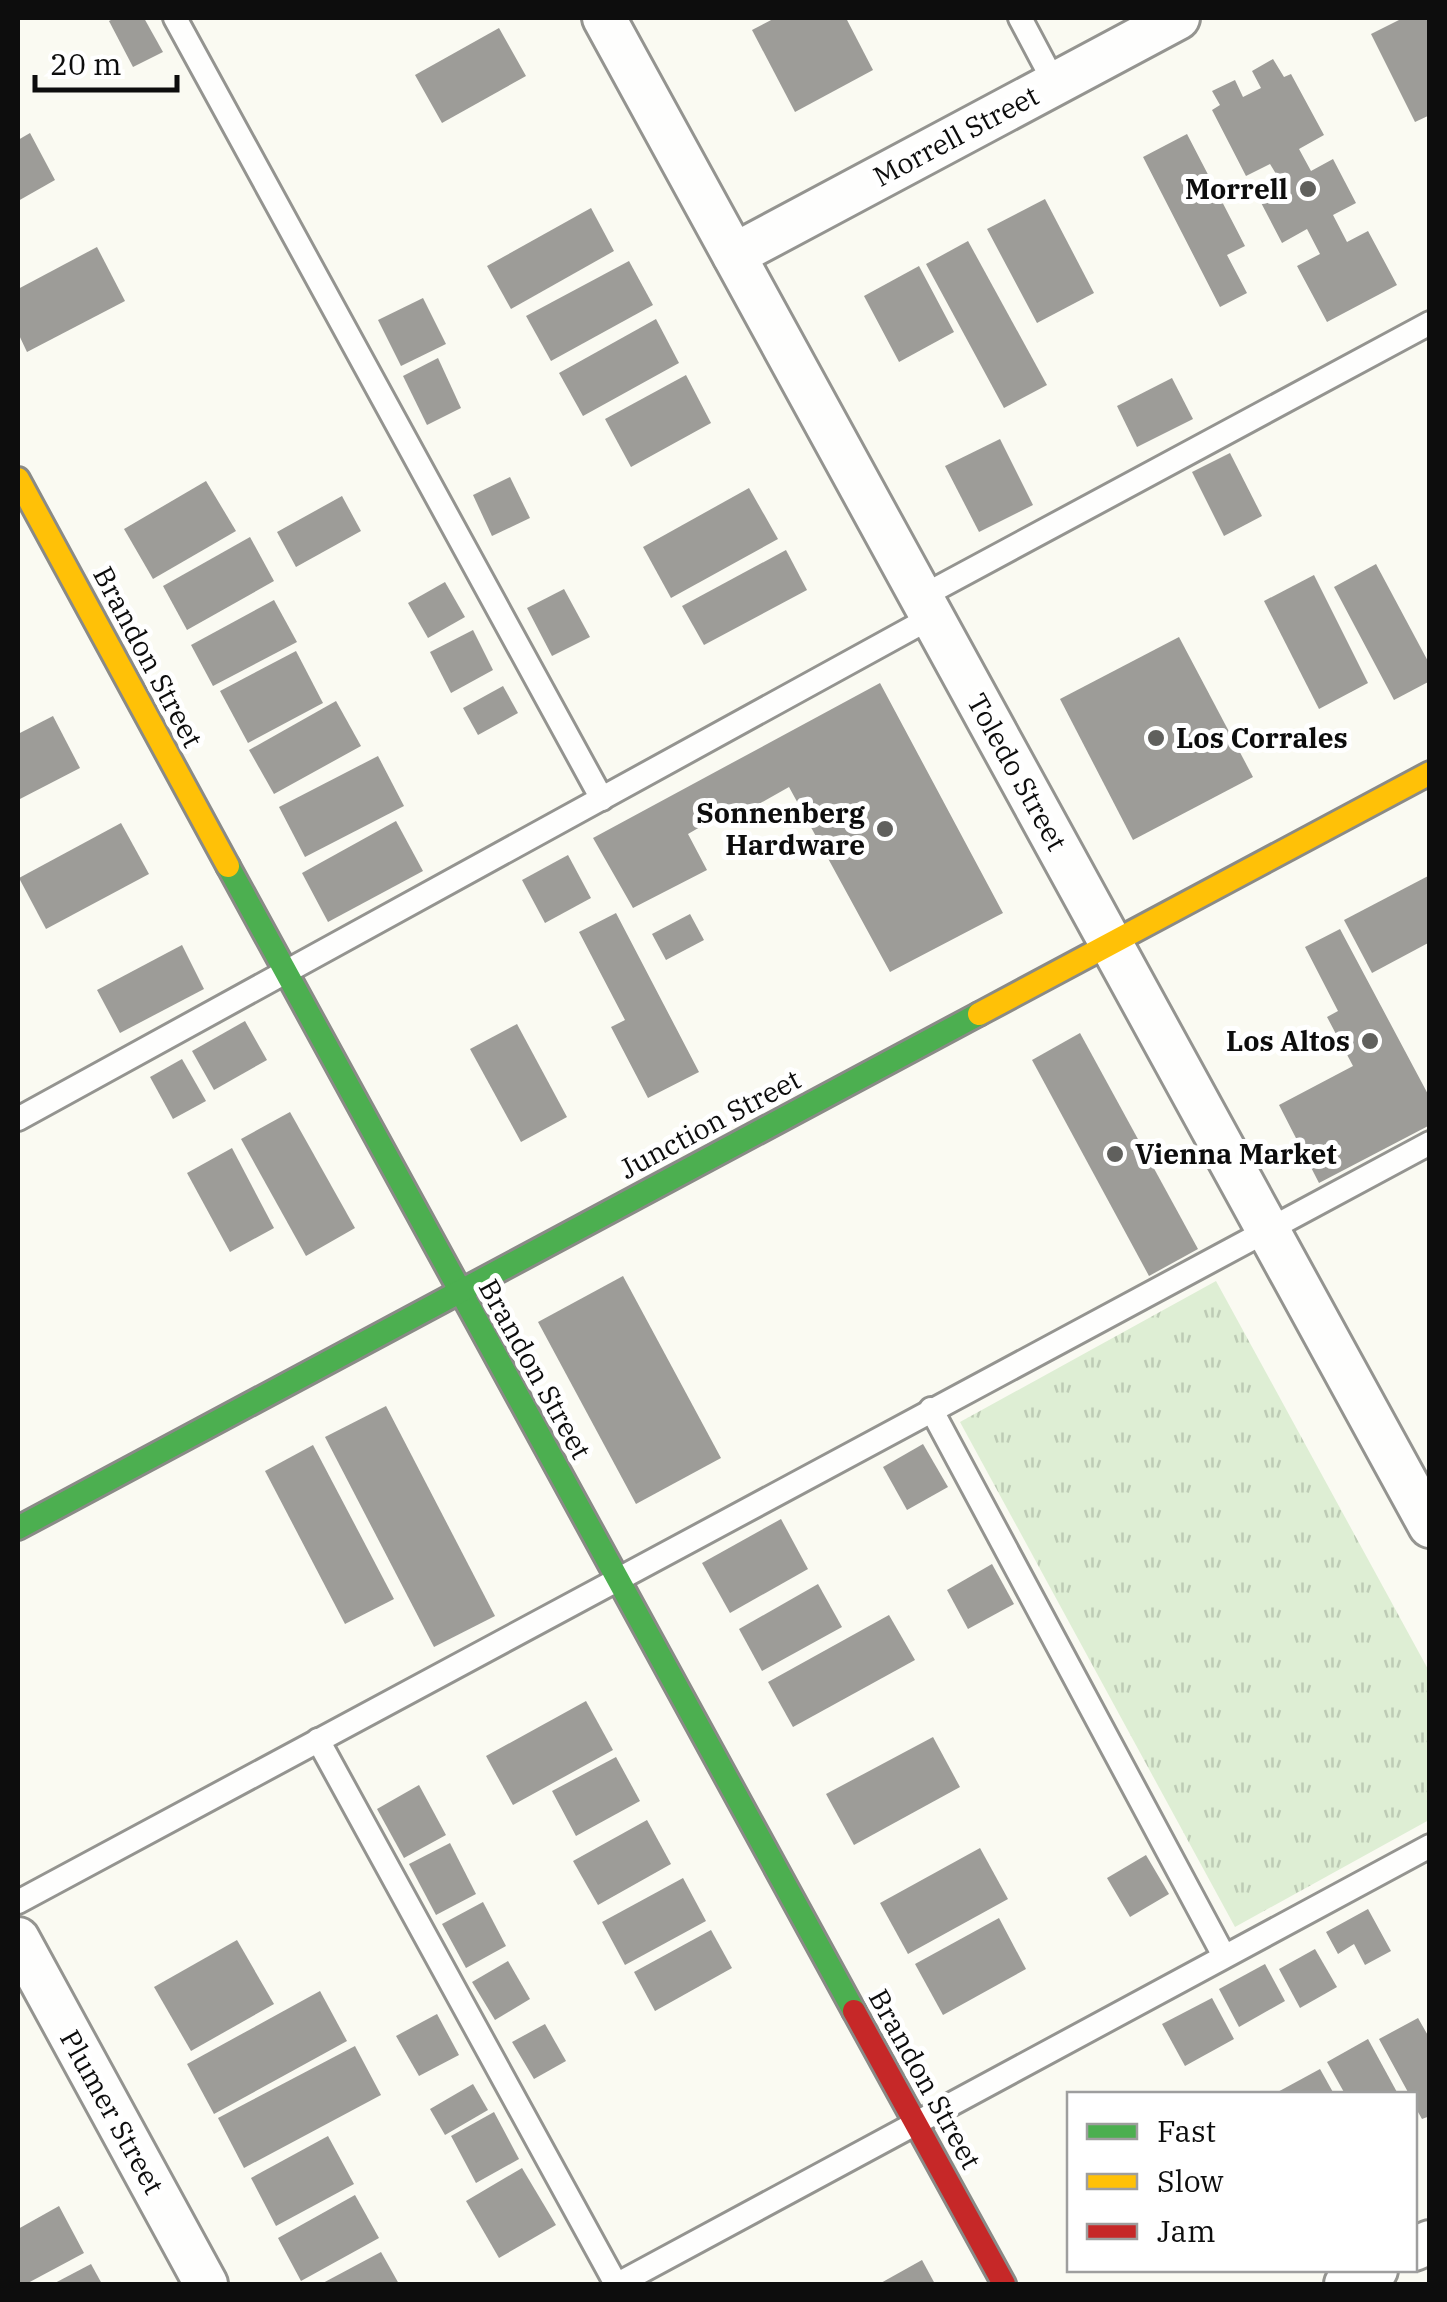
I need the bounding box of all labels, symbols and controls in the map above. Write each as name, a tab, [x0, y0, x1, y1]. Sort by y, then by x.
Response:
scale bar	[35, 30, 178, 92]
text: 20 m	[50, 44, 122, 83]
street label: Morrell Street	[867, 76, 1045, 195]
place label: Morrell	[1185, 170, 1288, 207]
marker: Morrell	[1297, 178, 1319, 200]
street label: Brandon Street	[85, 560, 212, 754]
street label: Toledo Street	[959, 686, 1076, 857]
place label: Los Corrales	[1176, 719, 1348, 756]
marker: Los Corrales	[1145, 727, 1167, 749]
place label: Sonnenberg Hardware	[696, 794, 866, 863]
marker: Sonnenberg Hardware	[874, 818, 896, 840]
place label: Los Altos	[1226, 1022, 1350, 1059]
marker: Los Altos	[1359, 1030, 1381, 1052]
street label: Junction Street	[613, 1060, 807, 1187]
place label: Vienna Market	[1135, 1135, 1337, 1172]
marker: Vienna Market	[1104, 1143, 1126, 1165]
street label: Brandon Street	[471, 1272, 600, 1465]
street label: Brandon Street	[861, 1982, 990, 2175]
street label: Plumer Street	[52, 2023, 173, 2201]
legend	[1067, 2092, 1417, 2272]
text: Fast	[1157, 2111, 1216, 2150]
text: Slow	[1157, 2161, 1224, 2200]
text: Jam	[1157, 2211, 1216, 2250]

